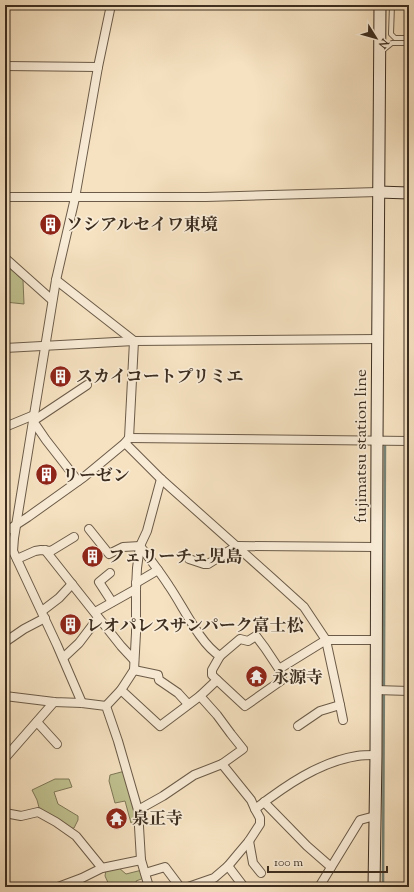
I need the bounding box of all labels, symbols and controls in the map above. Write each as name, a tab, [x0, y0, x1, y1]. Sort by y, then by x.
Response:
north arrow	[356, 18, 396, 58]
text: N	[374, 34, 393, 52]
building icon: ソシアルセイワ東境	[37, 211, 63, 237]
place label: ソシアルセイワ東境	[66, 214, 218, 238]
building icon: スカイコートプリミエ	[47, 363, 73, 389]
place label: スカイコートプリミエ	[76, 366, 244, 390]
street label: fujimatsu station line	[350, 369, 374, 523]
building icon: リーゼン	[34, 462, 60, 488]
place label: リーゼン	[62, 465, 130, 489]
building icon: フェリーチェ児島	[79, 543, 105, 569]
place label: フェリーチェ児島	[108, 546, 243, 570]
building icon: レオパレスサンパーク富士松	[58, 612, 84, 638]
place label: レオパレスサンパーク富士松	[86, 615, 304, 639]
temple icon: 永源寺	[243, 664, 269, 690]
place label: 永源寺	[272, 667, 323, 691]
temple icon: 泉正寺	[103, 805, 129, 831]
place label: 泉正寺	[132, 808, 183, 832]
scale bar	[268, 848, 387, 874]
text: 100 m	[274, 854, 303, 872]

